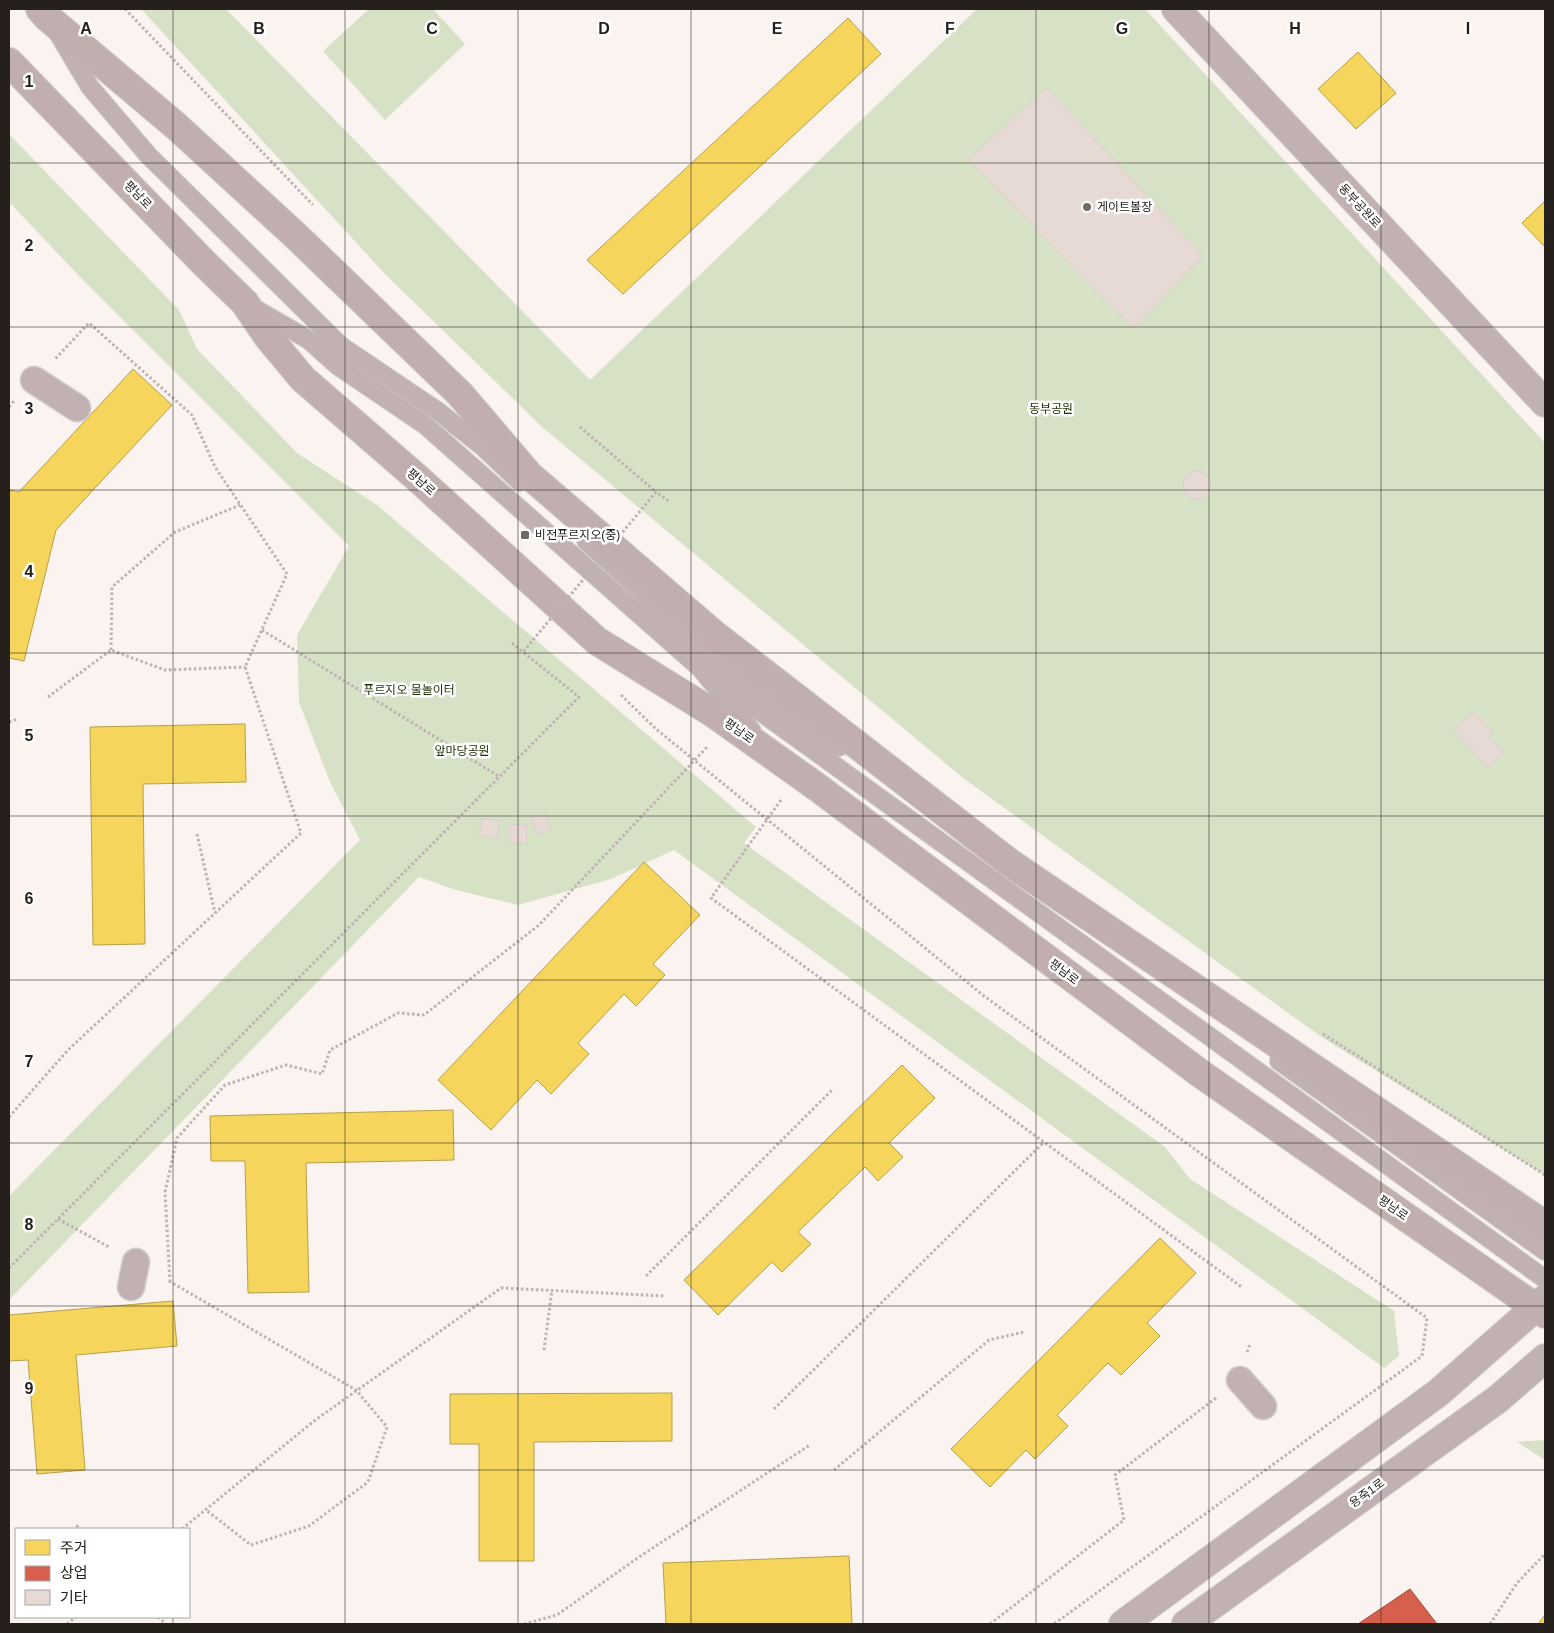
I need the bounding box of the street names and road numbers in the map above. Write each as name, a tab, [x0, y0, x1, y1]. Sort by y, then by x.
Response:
street label: 평남로	[121, 178, 155, 212]
street label: 동부공원로	[1336, 181, 1384, 231]
street label: 평남로	[404, 466, 438, 498]
street label: 평남로	[721, 716, 757, 746]
street label: 평남로	[1047, 956, 1081, 988]
street label: 평남로	[1375, 1193, 1411, 1223]
street label: 용죽1로	[1347, 1476, 1387, 1510]

